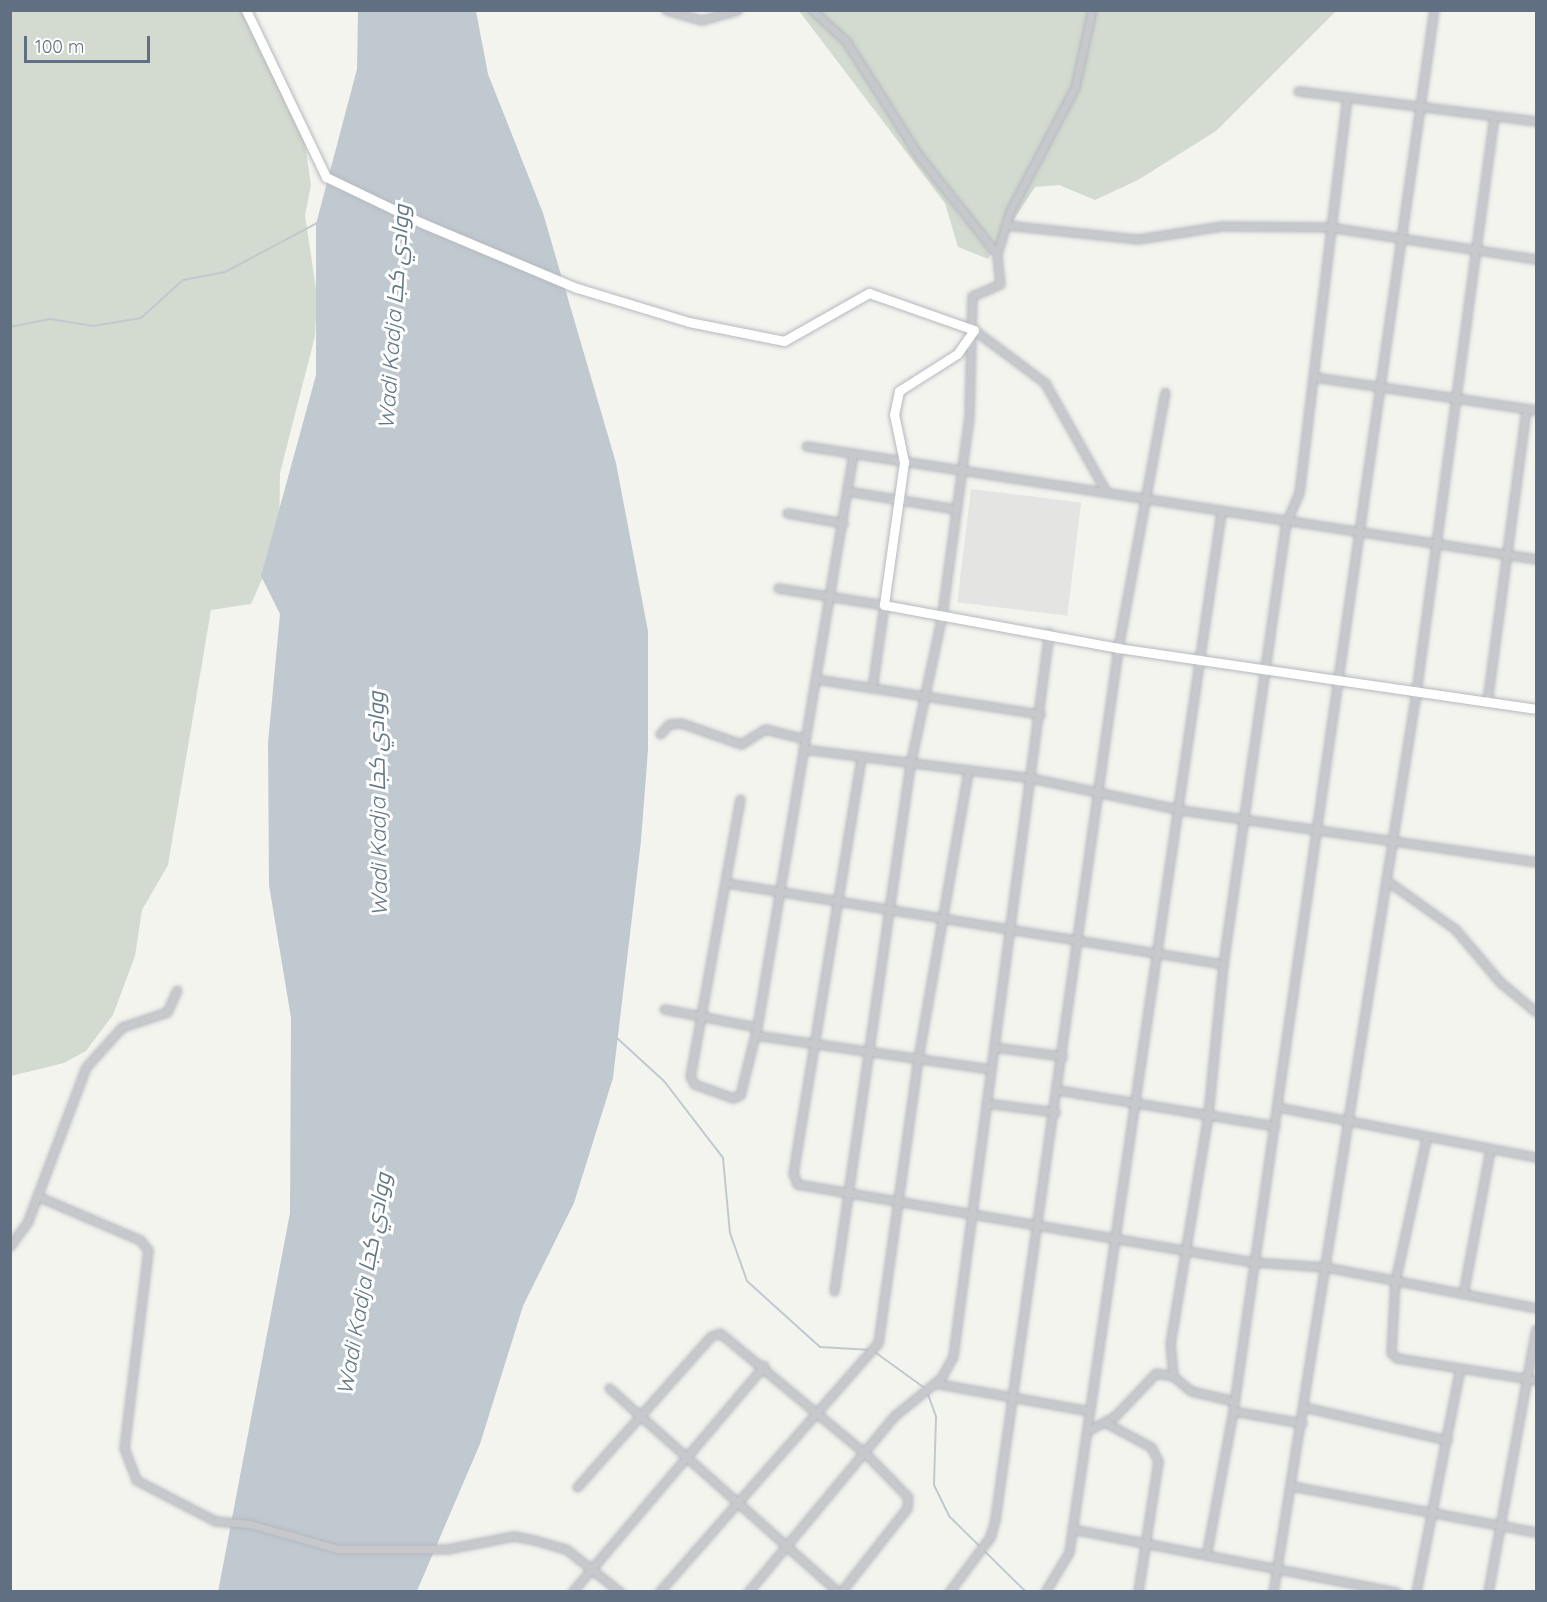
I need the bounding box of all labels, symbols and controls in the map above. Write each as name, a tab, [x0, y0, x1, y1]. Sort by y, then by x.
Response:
scale bar	[27, 24, 153, 62]
text: 100 m	[35, 35, 84, 58]
water label: Wadi Kadja ووادي كجا	[373, 204, 415, 430]
water label: Wadi Kadja ووادي كجا	[363, 691, 393, 917]
water label: Wadi Kadja ووادي كجا	[331, 1171, 397, 1397]

